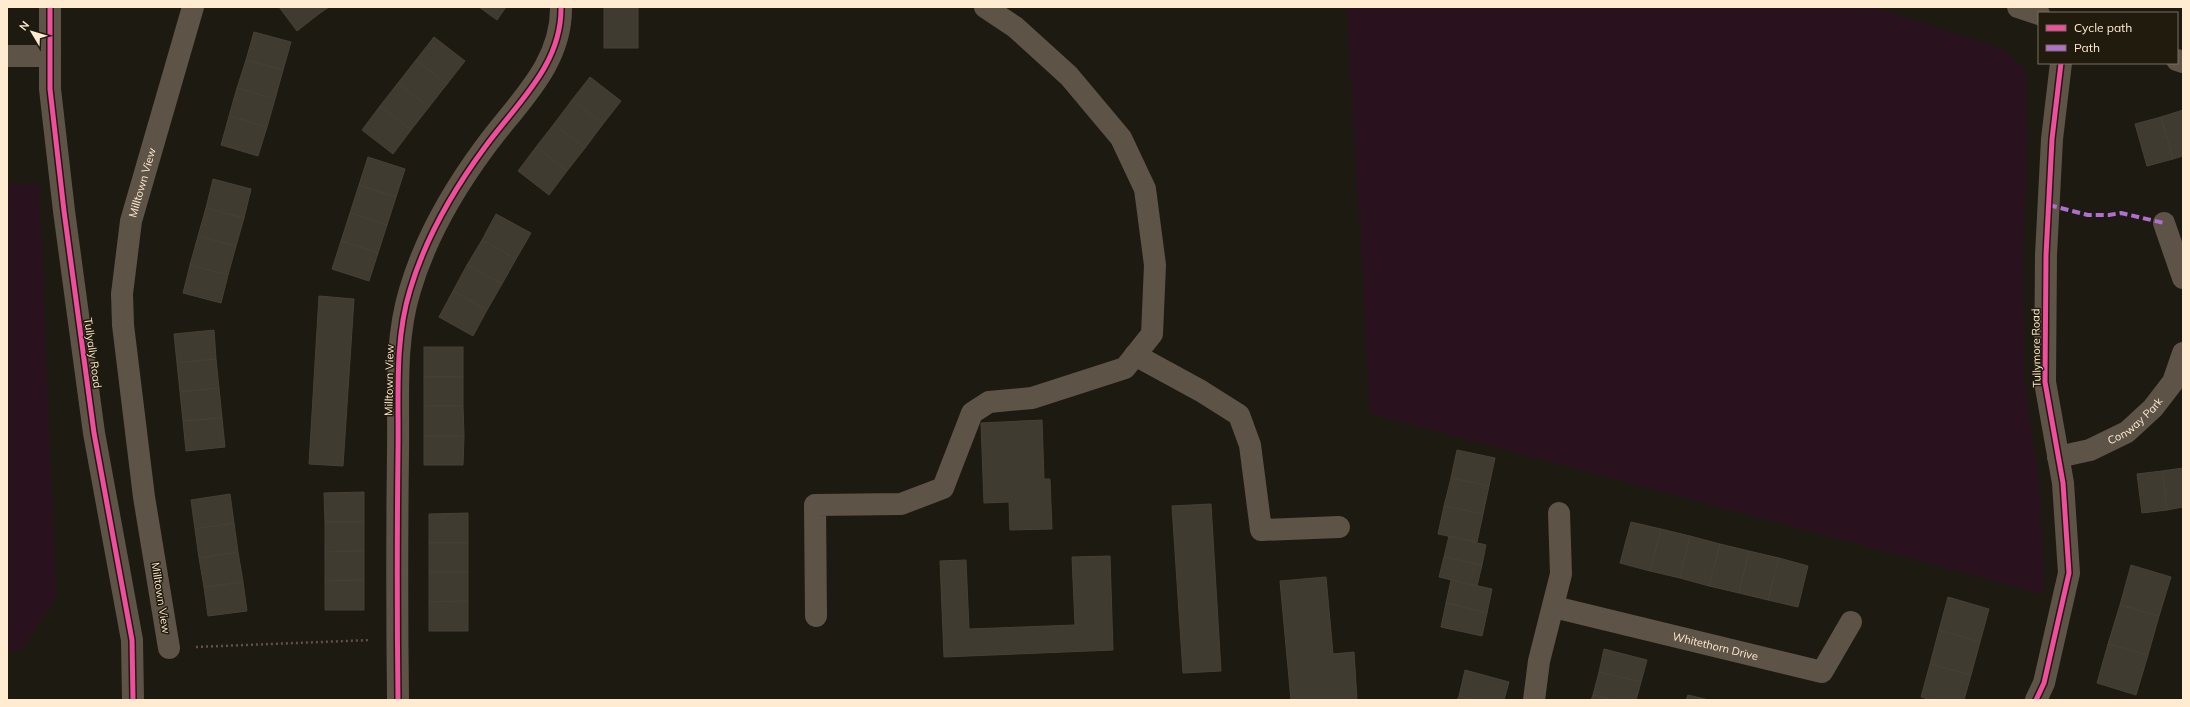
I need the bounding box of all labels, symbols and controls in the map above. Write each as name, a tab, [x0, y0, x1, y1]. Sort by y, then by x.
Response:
north arrow	[12, 12, 52, 52]
legend	[2038, 12, 2178, 64]
text: N	[16, 18, 32, 33]
text: Cycle path	[2074, 20, 2132, 35]
text: Path	[2074, 40, 2100, 55]
street label: Milltown View	[125, 146, 159, 219]
street label: Tullymore Road	[2028, 308, 2044, 388]
street label: Tullyally Road	[81, 317, 105, 389]
street label: Milltown View	[381, 343, 397, 416]
street label: Conway Park	[2105, 394, 2166, 447]
street label: Milltown View	[148, 561, 174, 635]
street label: Whitethorn Drive	[1671, 629, 1760, 663]

